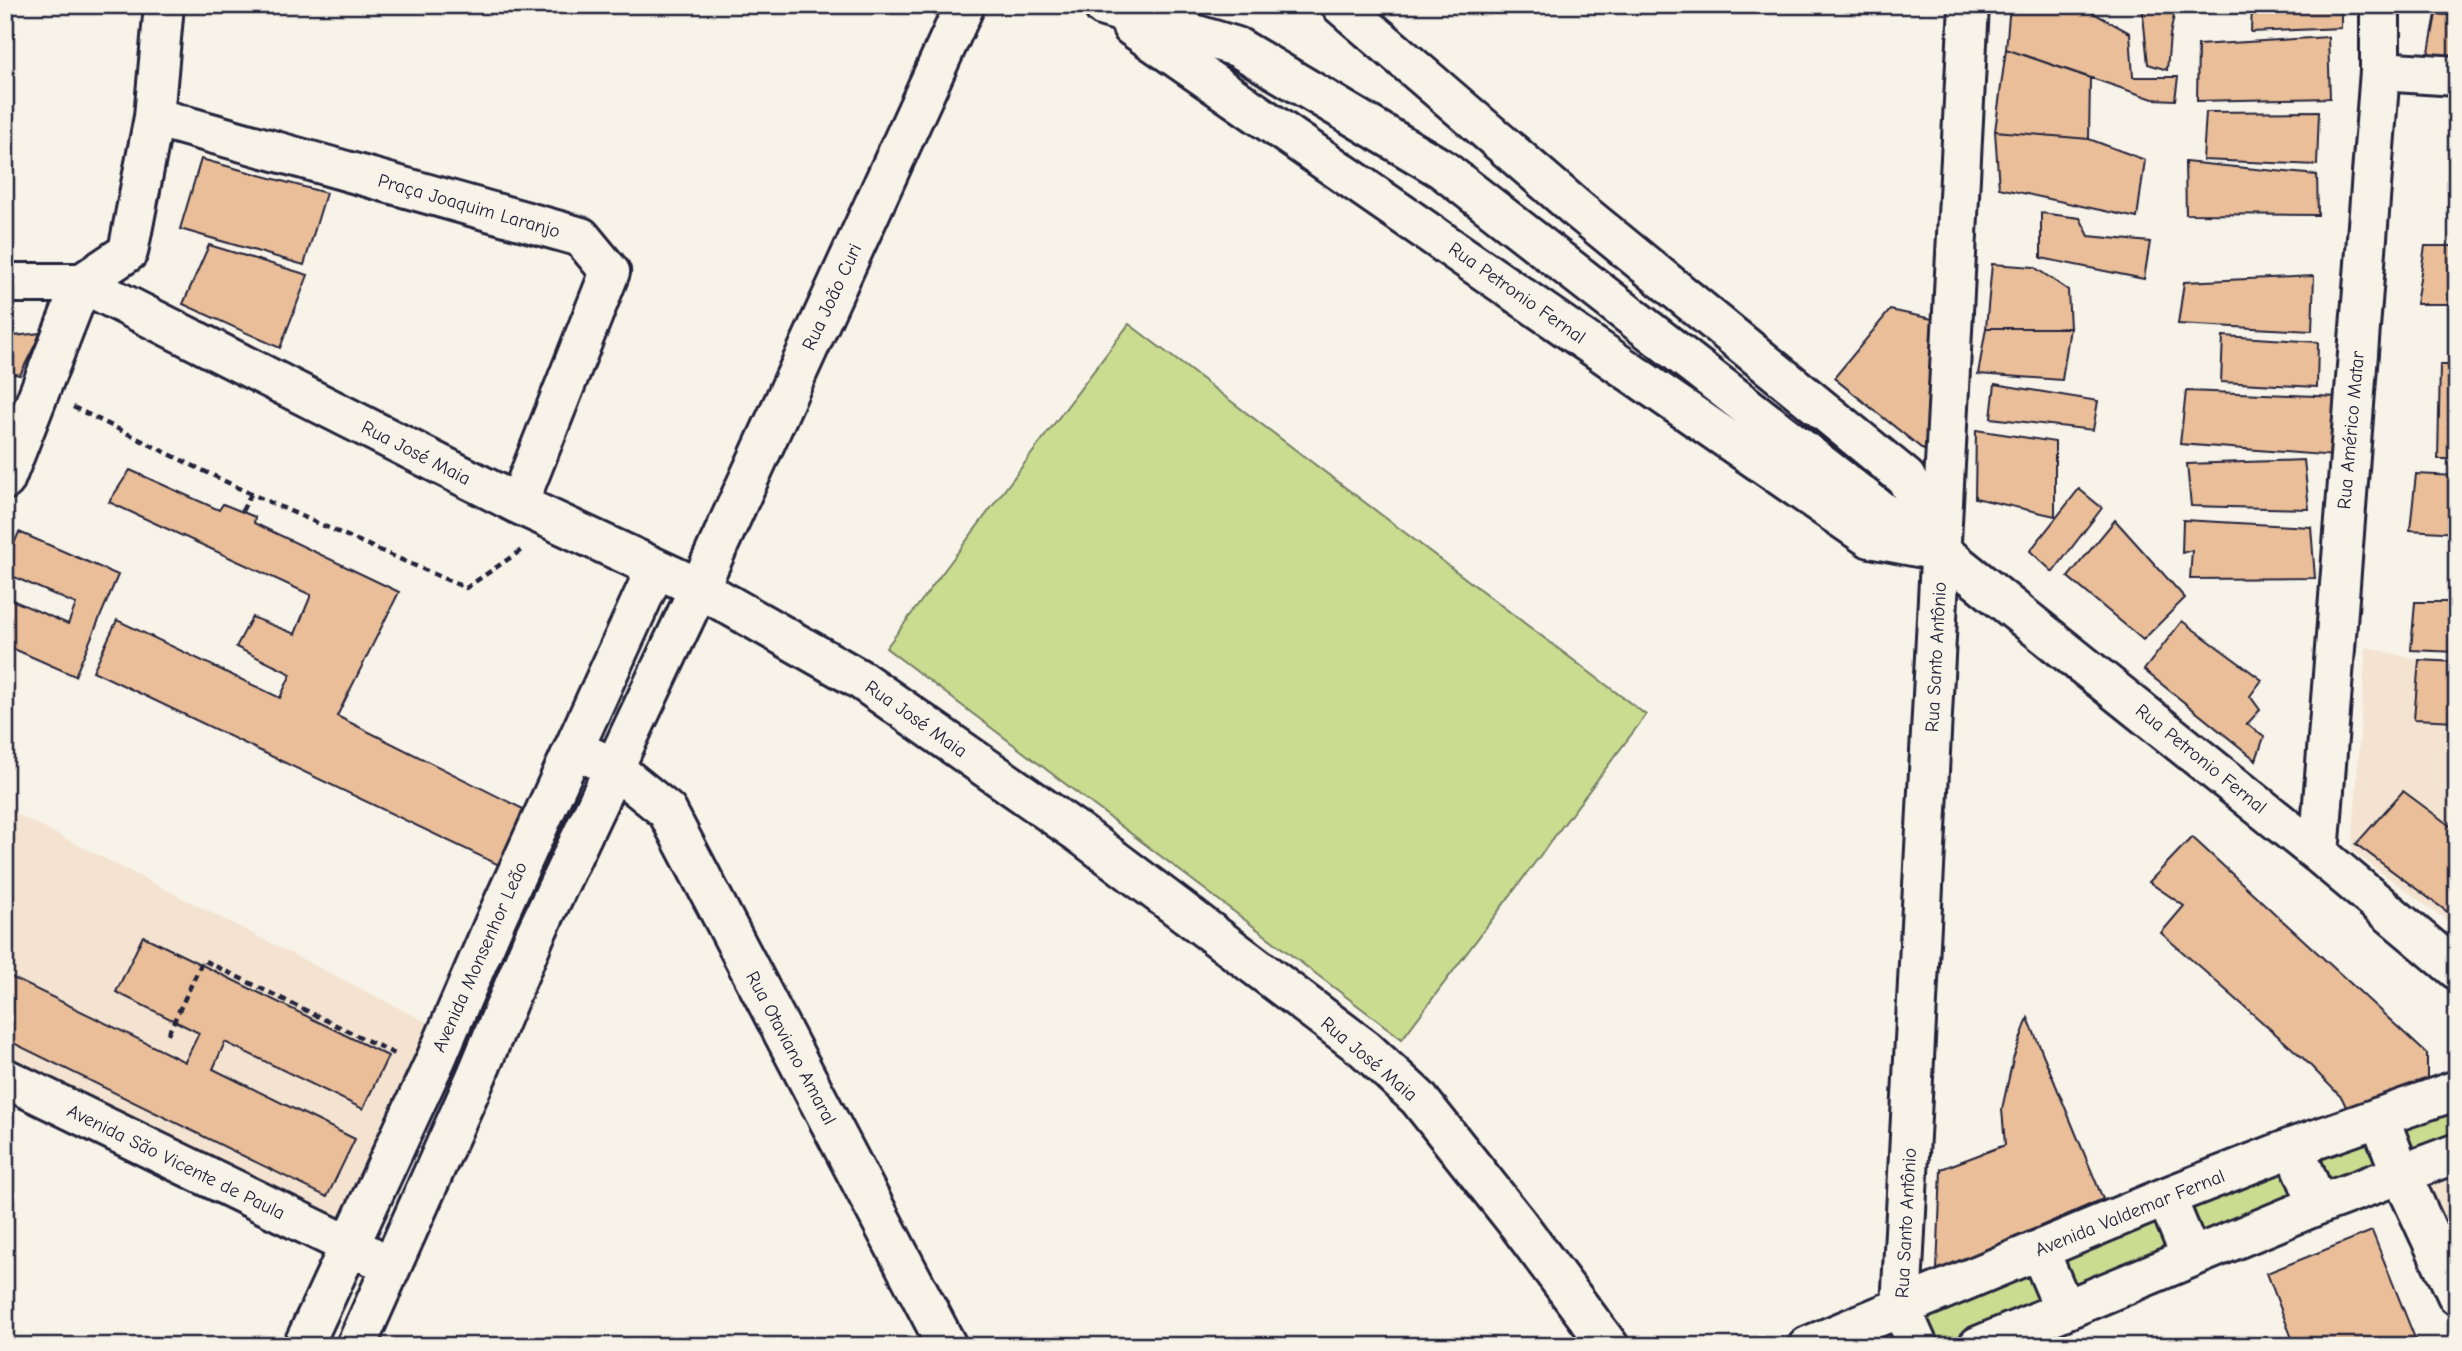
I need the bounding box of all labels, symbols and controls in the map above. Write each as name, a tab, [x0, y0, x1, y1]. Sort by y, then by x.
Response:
street label: Praça Joaquim Laranjo	[375, 169, 563, 243]
street label: Rua Petronio Fernal	[1444, 238, 1590, 348]
street label: Rua João Curi	[798, 240, 866, 354]
street label: Rua Américo Matar	[2333, 349, 2369, 510]
street label: Rua José Maia	[358, 416, 474, 490]
street label: Rua Santo Antônio	[1921, 581, 1951, 733]
street label: Rua José Maia	[861, 676, 971, 762]
street label: Rua Petronio Fernal	[2131, 700, 2271, 818]
street label: Avenida Monsenhor Leão	[428, 858, 532, 1056]
street label: Rua Otaviano Amaral	[741, 967, 841, 1129]
street label: Rua José Maia	[1316, 1012, 1422, 1106]
street label: Avenida São Vicente de Paula	[64, 1100, 288, 1224]
street label: Rua Santo Antônio	[1891, 1147, 1921, 1299]
street label: Avenida Valdemar Fernal	[2032, 1165, 2228, 1261]

